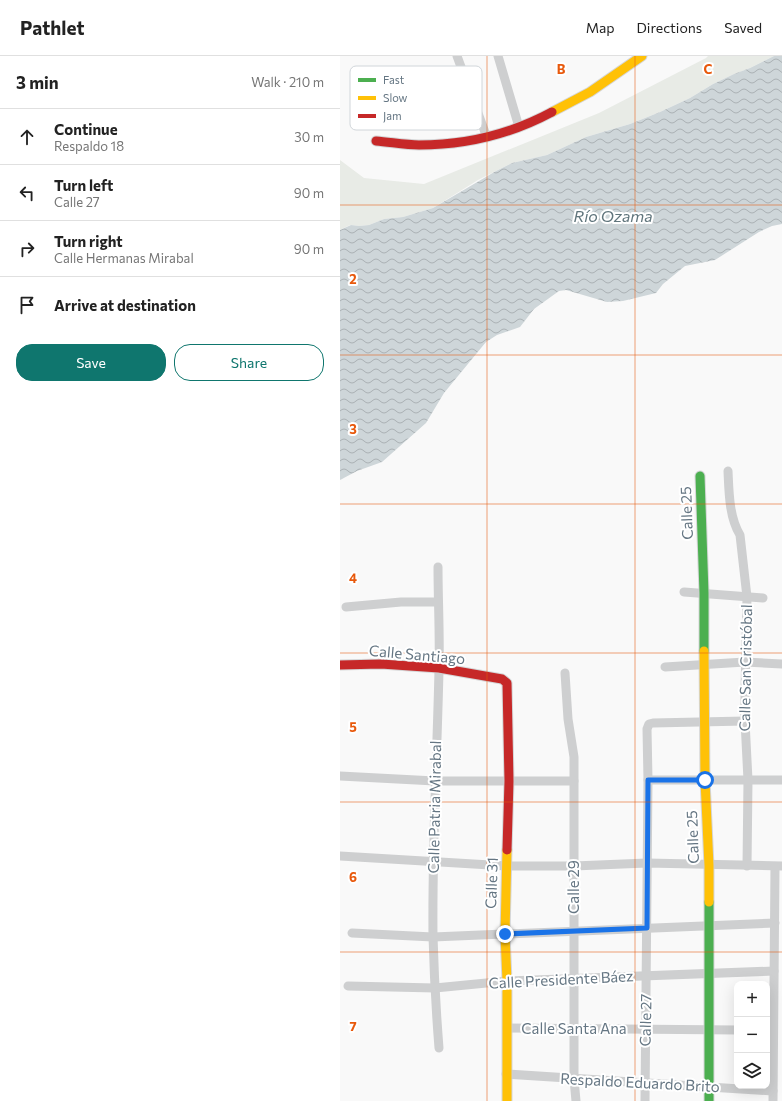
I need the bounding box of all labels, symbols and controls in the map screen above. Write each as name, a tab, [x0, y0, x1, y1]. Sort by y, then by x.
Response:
text: Pathlet	[20, 16, 85, 39]
text: Map	[586, 19, 615, 36]
text: Directions	[637, 19, 702, 36]
text: Saved	[724, 19, 762, 36]
text: B	[557, 61, 566, 77]
text: C	[704, 61, 713, 77]
legend	[350, 66, 482, 130]
text: 3 min	[16, 72, 59, 93]
text: Fast	[383, 73, 405, 86]
text: Walk · 210 m	[251, 74, 324, 90]
text: Slow	[383, 91, 408, 104]
text: Jam	[383, 109, 402, 123]
text: Continue	[54, 120, 118, 138]
icon: ahead	[16, 126, 38, 148]
text: 30 m	[294, 129, 324, 145]
text: Respaldo 18	[54, 138, 124, 154]
text: Turn left	[54, 176, 113, 194]
icon: left	[16, 182, 38, 204]
text: 90 m	[294, 185, 324, 201]
text: Calle 27	[54, 194, 100, 210]
water label: Río Ozama	[573, 206, 653, 225]
text: Turn right	[54, 232, 123, 250]
icon: right	[16, 238, 38, 260]
text: 90 m	[294, 241, 324, 257]
text: Calle Hermanas Mirabal	[54, 250, 194, 266]
text: 2	[349, 271, 357, 287]
icon: arrive	[16, 294, 38, 316]
text: Arrive at destination	[54, 296, 196, 314]
button: Save	[16, 344, 166, 381]
button: Share	[174, 344, 324, 381]
text: 3	[349, 421, 357, 437]
street label: Calle 25	[676, 486, 696, 540]
text: 4	[349, 570, 357, 586]
street label: Calle San Cristóbal	[735, 604, 755, 732]
street label: Calle Santiago	[368, 641, 466, 667]
text: 5	[349, 719, 357, 735]
street label: Calle Patria Mirabal	[424, 740, 444, 874]
route start	[696, 771, 714, 789]
street label: Calle 25	[682, 810, 702, 864]
street label: Calle 31	[481, 857, 501, 909]
street label: Calle 29	[564, 860, 582, 914]
text: 6	[349, 869, 357, 885]
route end	[496, 925, 514, 943]
street label: Calle Presidente Báez	[488, 966, 634, 992]
map controls	[734, 981, 770, 1089]
button: +	[734, 981, 770, 1017]
street label: Calle 27	[636, 993, 654, 1047]
button: −	[734, 1017, 770, 1053]
text: 7	[349, 1018, 357, 1034]
street label: Calle Santa Ana	[521, 1019, 627, 1037]
button: layers	[734, 1053, 770, 1089]
street label: Respaldo Eduardo Brito	[560, 1069, 720, 1095]

